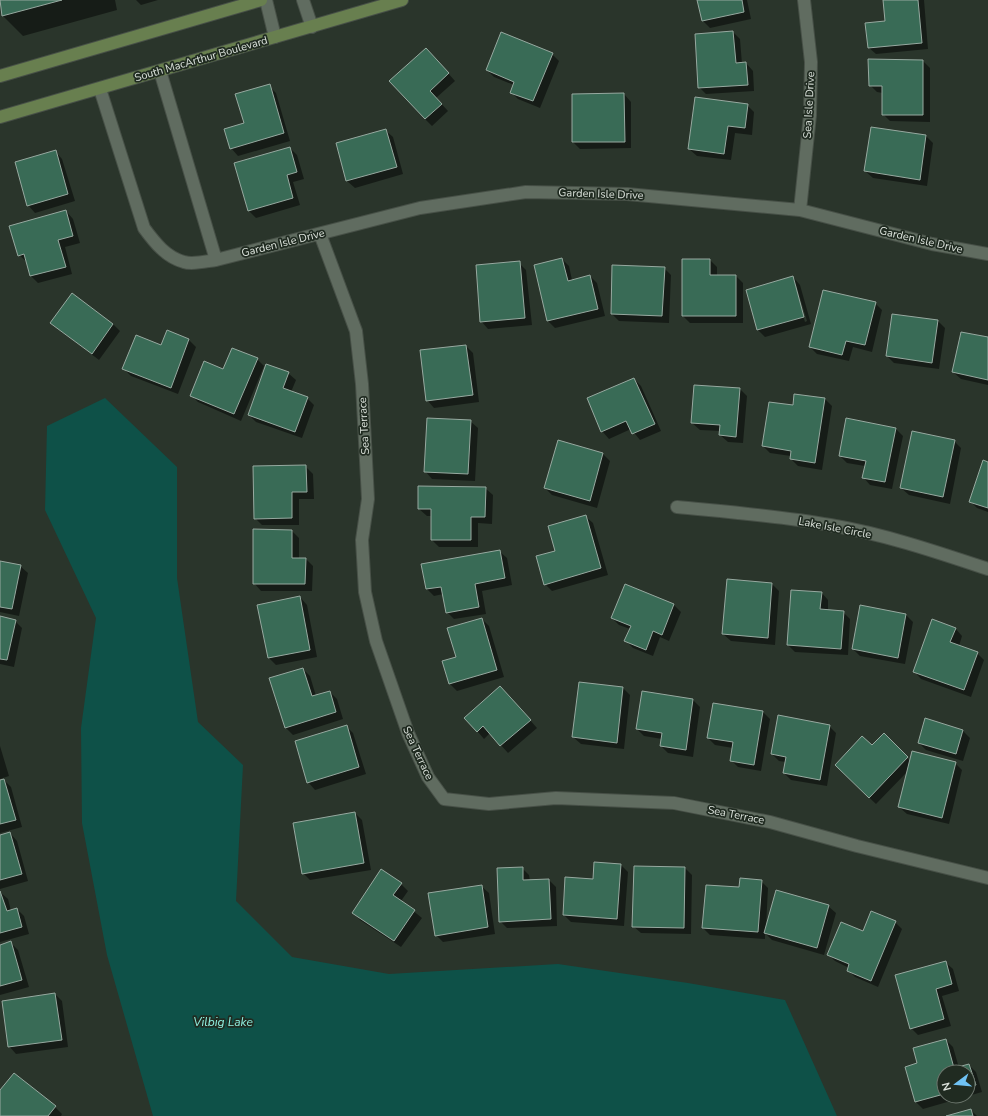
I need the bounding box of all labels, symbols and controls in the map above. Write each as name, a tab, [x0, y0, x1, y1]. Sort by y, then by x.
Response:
street label: South MacArthur Boulevard	[133, 33, 269, 85]
street label: Sea Isle Drive	[800, 71, 818, 139]
street label: Garden Isle Drive	[558, 185, 644, 203]
street label: Garden Isle Drive	[878, 223, 964, 257]
street label: Garden Isle Drive	[240, 225, 326, 261]
street label: Sea Terrace	[355, 397, 373, 455]
street label: Lake Isle Circle	[797, 514, 873, 542]
street label: Sea Terrace	[399, 724, 437, 782]
street label: Sea Terrace	[706, 802, 766, 828]
water label: Vilbig Lake	[193, 1014, 253, 1030]
north arrow	[936, 1064, 976, 1104]
text: N	[939, 1081, 955, 1093]

